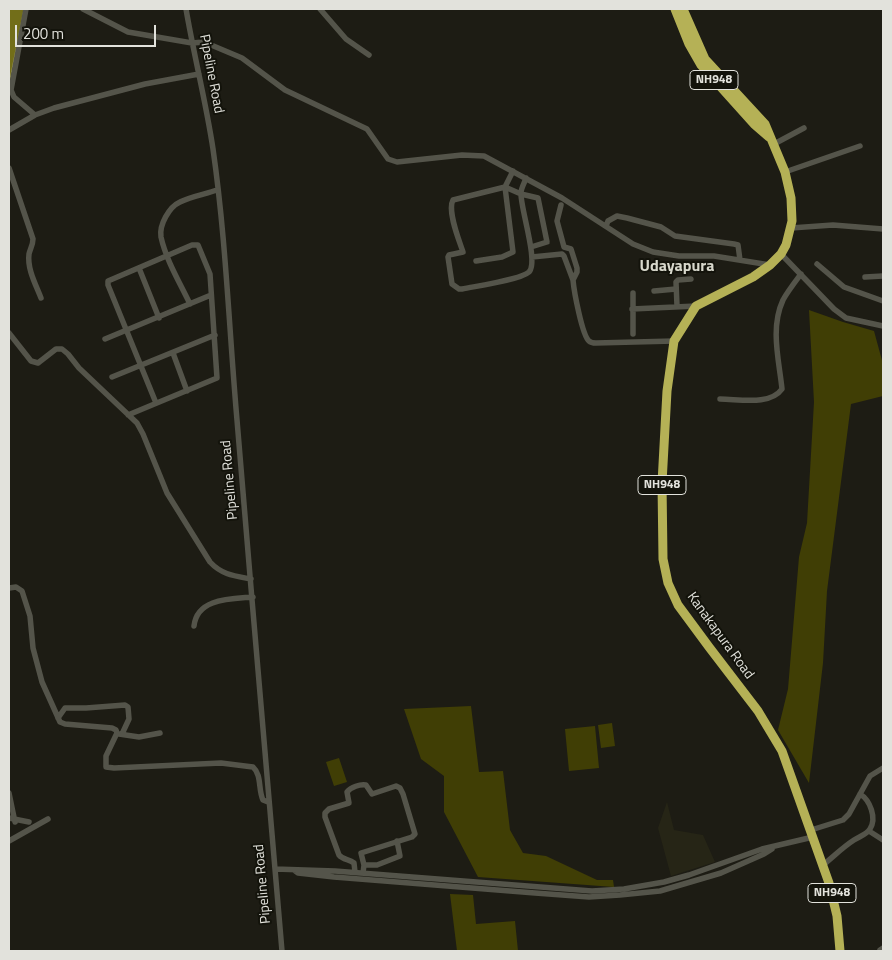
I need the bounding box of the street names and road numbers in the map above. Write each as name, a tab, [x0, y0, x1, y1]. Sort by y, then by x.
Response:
street label: Pipeline Road	[195, 33, 227, 115]
road number: NH948	[690, 70, 738, 90]
street label: Pipeline Road	[218, 439, 242, 521]
road number: NH948	[638, 476, 686, 494]
street label: Kanakapura Road	[683, 589, 757, 683]
street label: Pipeline Road	[251, 843, 275, 925]
road number: NH948	[808, 884, 856, 902]

